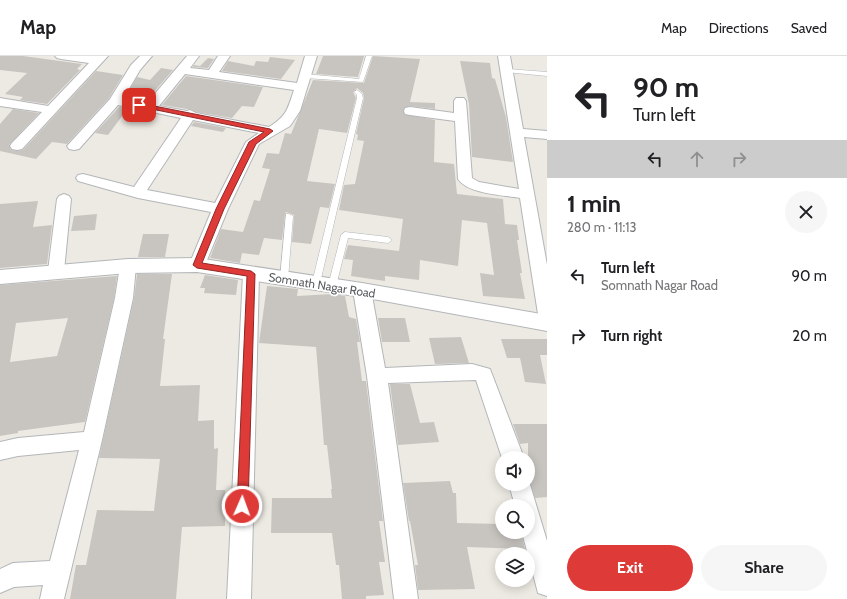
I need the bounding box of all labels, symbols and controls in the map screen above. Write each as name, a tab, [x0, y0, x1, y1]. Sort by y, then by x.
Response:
text: Map	[20, 16, 56, 39]
text: Map	[661, 19, 687, 37]
text: Directions	[709, 19, 769, 37]
text: Saved	[791, 19, 827, 37]
text: 90 m	[633, 70, 699, 104]
icon: left	[567, 72, 619, 124]
pin	[122, 88, 156, 122]
icon: arrive	[128, 94, 150, 116]
text: Turn left	[633, 104, 696, 126]
icon: left	[644, 148, 666, 170]
icon: ahead	[686, 148, 708, 170]
icon: right	[728, 148, 750, 170]
text: 1 min	[567, 189, 621, 218]
button: close	[785, 191, 827, 233]
text: 280 m · 11:13	[567, 219, 637, 235]
text: Turn left	[601, 259, 655, 277]
icon: left	[567, 265, 589, 287]
text: 90 m	[791, 267, 827, 285]
street label: Somnath Nagar Road	[267, 269, 377, 301]
text: Somnath Nagar Road	[601, 277, 718, 293]
icon: right	[567, 325, 589, 347]
text: Turn right	[601, 327, 662, 345]
text: 20 m	[792, 327, 827, 345]
map controls	[495, 451, 535, 587]
button: sound	[495, 451, 535, 491]
position arrow	[221, 485, 263, 527]
button: search	[495, 499, 535, 539]
button: Exit	[567, 545, 693, 591]
button: Share	[701, 545, 827, 591]
button: layers	[495, 547, 535, 587]

